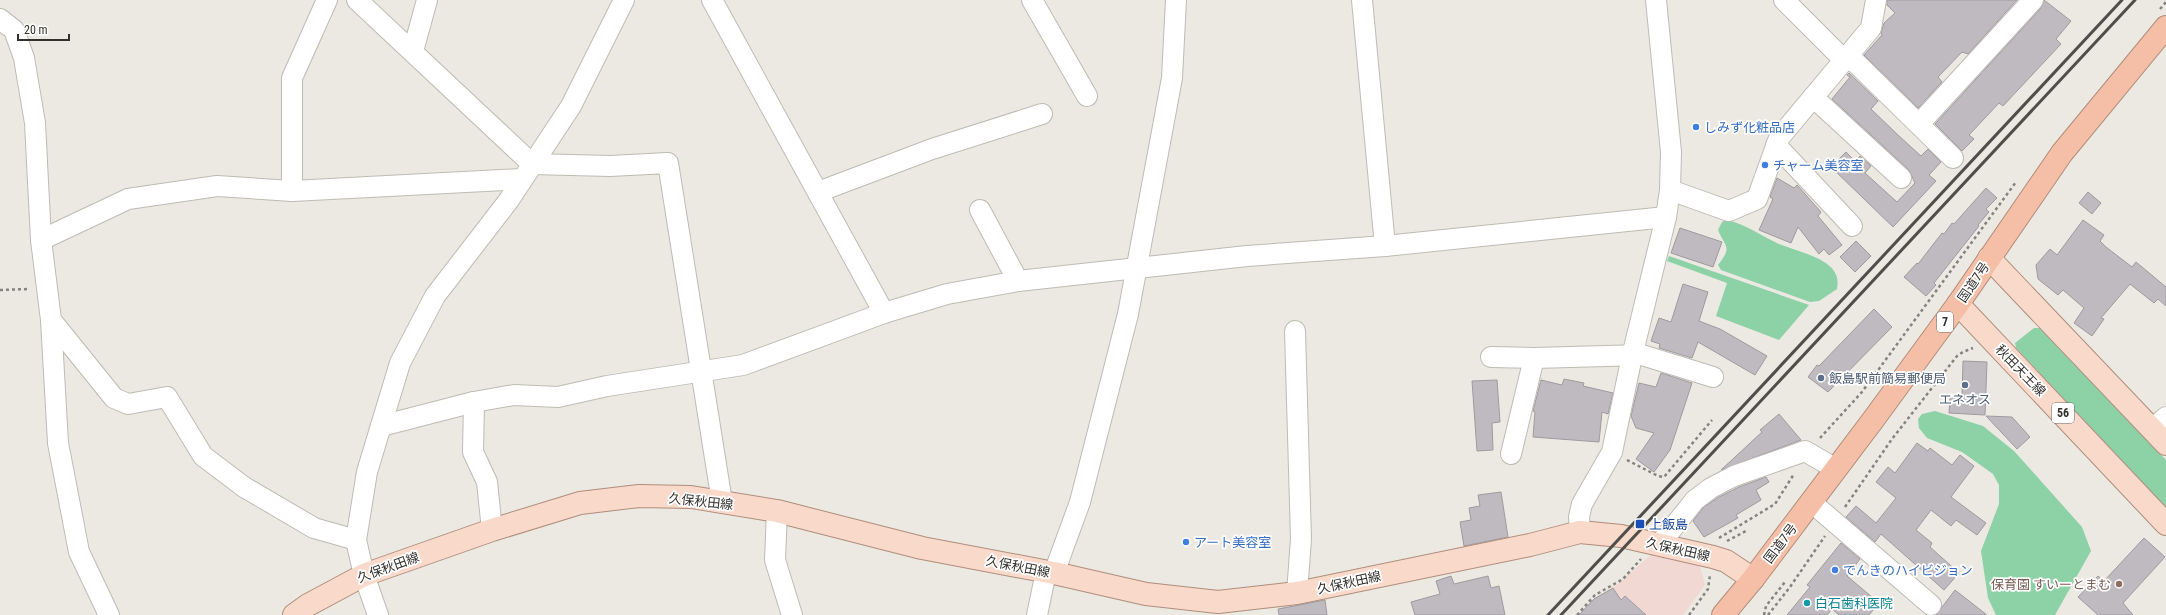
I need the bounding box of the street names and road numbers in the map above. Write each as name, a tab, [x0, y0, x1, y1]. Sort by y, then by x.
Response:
street label: 国道7号	[1954, 259, 1992, 305]
road number: 7	[1937, 312, 1953, 332]
street label: 秋田天王線	[1993, 342, 2049, 399]
road number: 56	[2052, 403, 2074, 423]
street label: 久保秋田線	[668, 491, 734, 512]
street label: 国道7号	[1761, 521, 1800, 566]
street label: 久保秋田線	[1645, 535, 1711, 564]
street label: 久保秋田線	[355, 549, 421, 586]
street label: 久保秋田線	[985, 553, 1051, 580]
street label: 久保秋田線	[1316, 568, 1382, 597]

